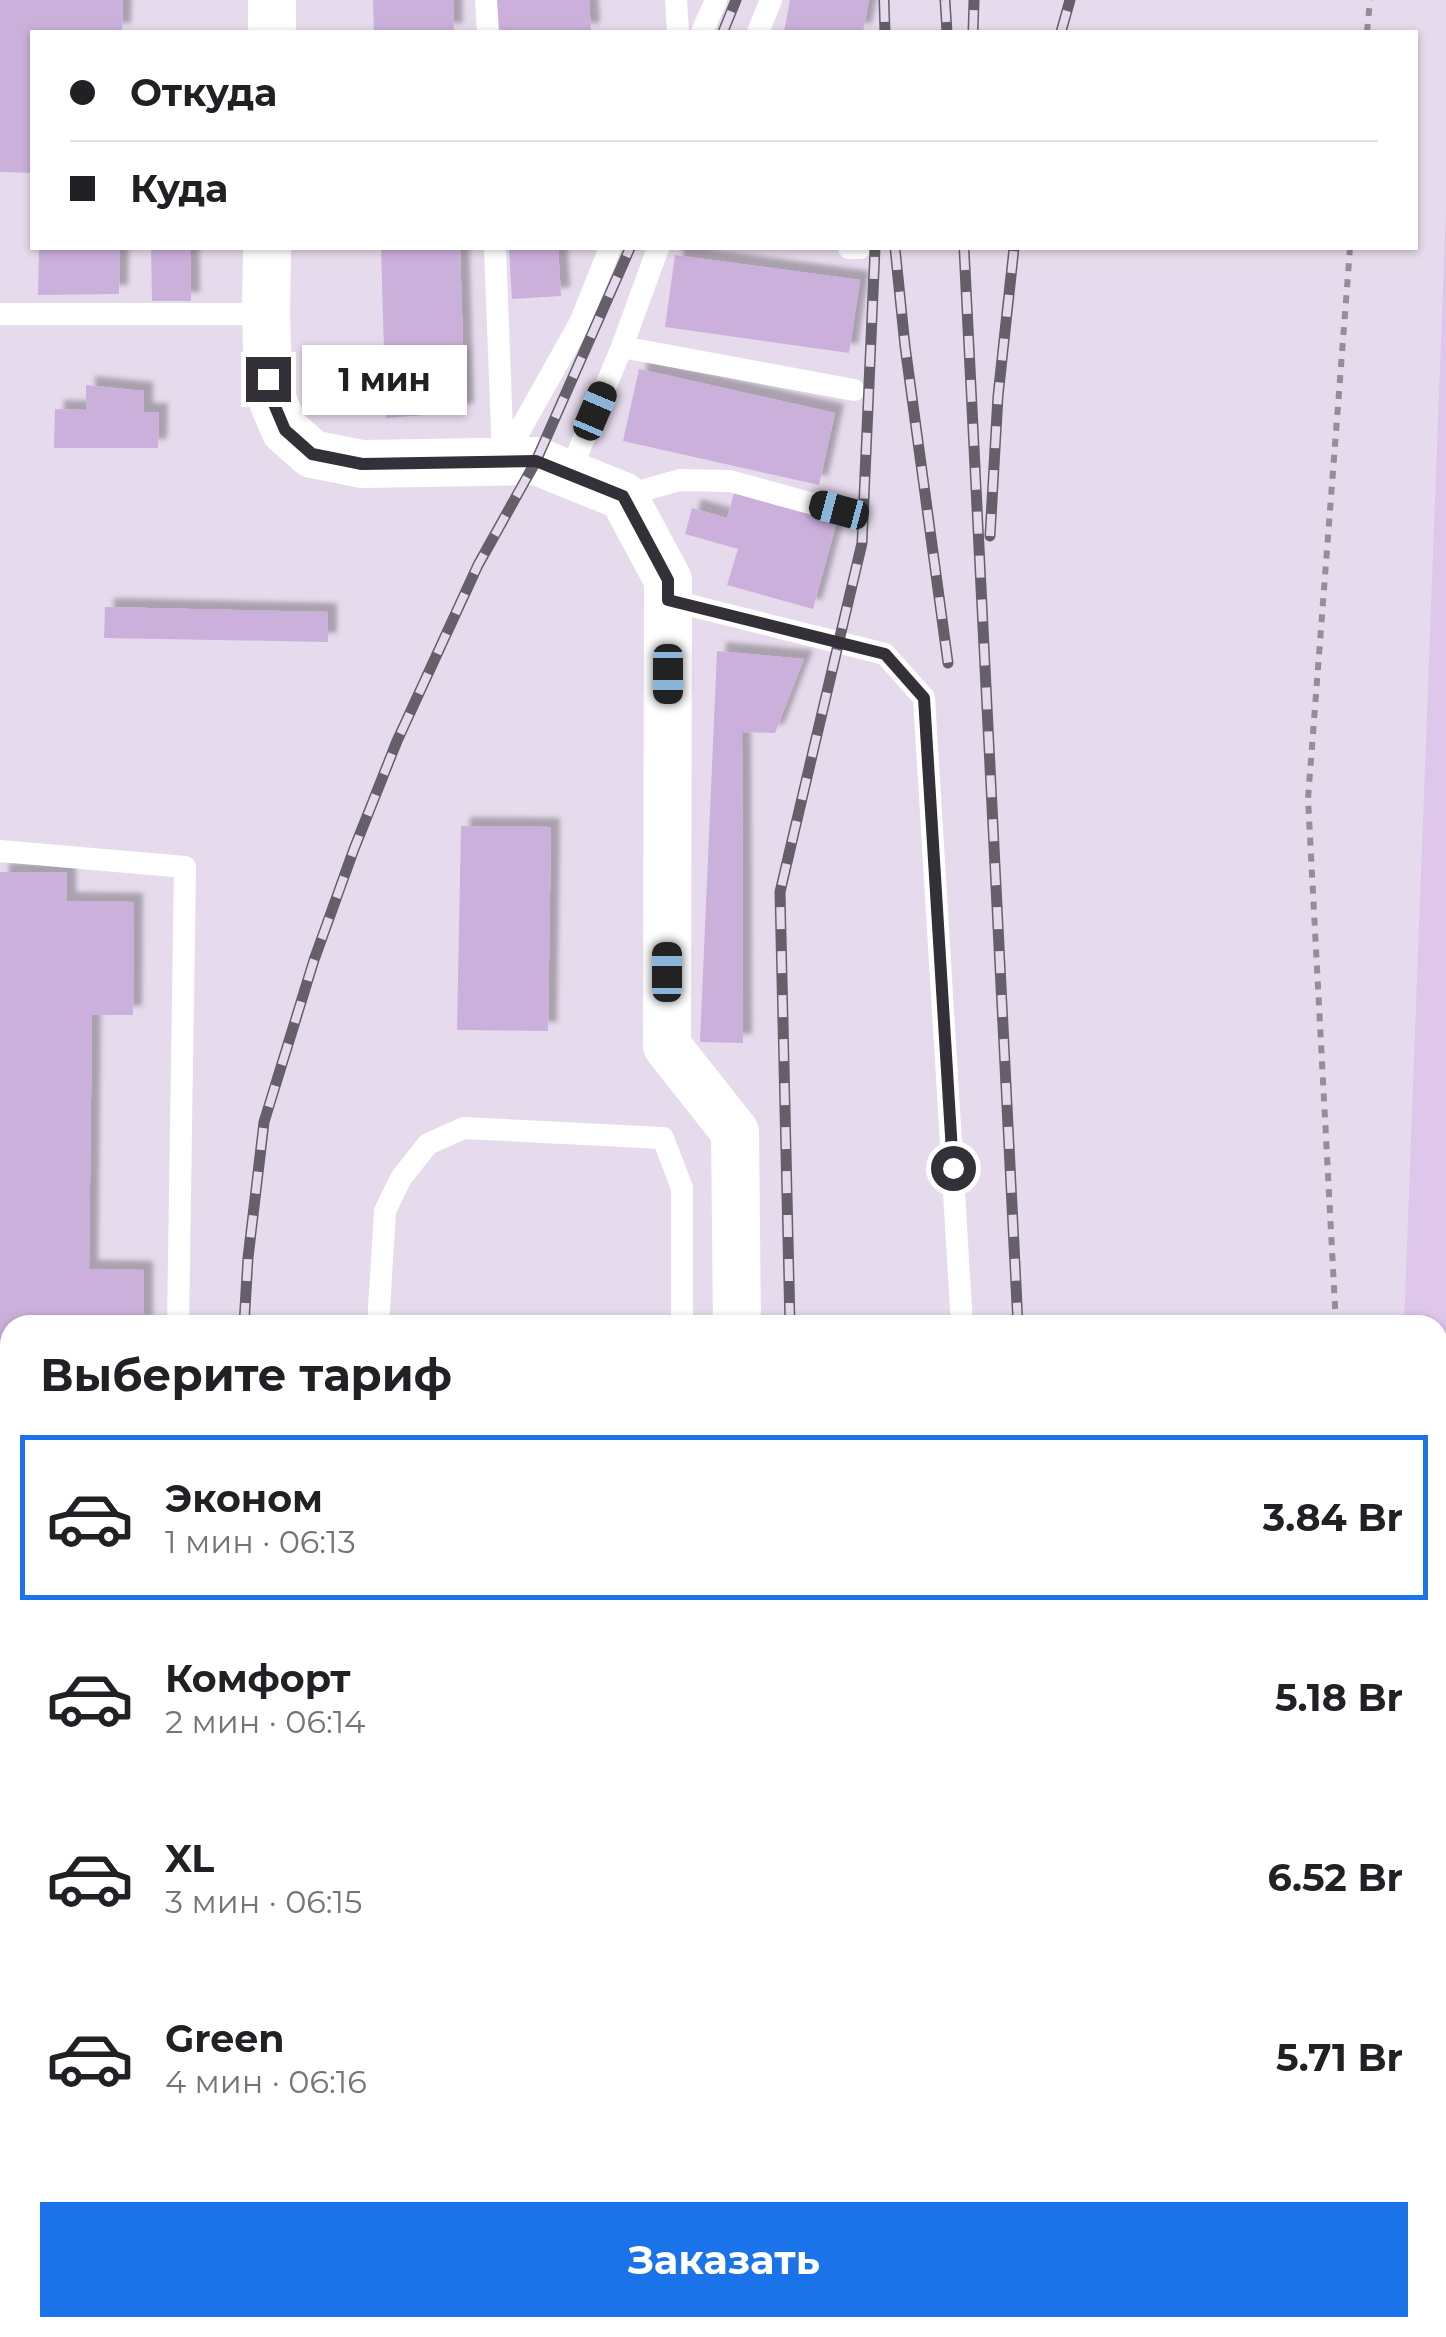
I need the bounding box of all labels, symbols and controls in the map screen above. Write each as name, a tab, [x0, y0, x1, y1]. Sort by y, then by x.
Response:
text: Откуда	[130, 69, 277, 116]
text: Куда	[130, 165, 228, 212]
callout: 1 мин	[303, 344, 468, 414]
route end	[246, 357, 291, 402]
text: 1 мин	[338, 360, 431, 399]
car	[569, 378, 621, 444]
car	[806, 488, 872, 532]
car	[653, 644, 683, 704]
car	[652, 942, 682, 1002]
route start	[931, 1146, 976, 1191]
text: Выберите тариф	[40, 1347, 452, 1402]
icon: car	[45, 1473, 135, 1563]
text: Эконом	[165, 1475, 323, 1522]
text: 3.84 Br	[1263, 1494, 1403, 1541]
text: 1 мин · 06:13	[165, 1522, 356, 1561]
icon: car	[45, 1653, 135, 1743]
text: Комфорт	[165, 1655, 351, 1702]
text: 5.18 Br	[1275, 1674, 1403, 1721]
text: 2 мин · 06:14	[165, 1702, 365, 1741]
icon: car	[45, 1833, 135, 1923]
text: XL	[165, 1835, 214, 1882]
text: 6.52 Br	[1267, 1854, 1403, 1901]
text: 3 мин · 06:15	[165, 1882, 362, 1921]
icon: car	[45, 2013, 135, 2103]
text: Green	[165, 2015, 285, 2062]
text: 5.71 Br	[1276, 2034, 1403, 2081]
text: 4 мин · 06:16	[165, 2062, 367, 2101]
button: Заказать	[40, 2202, 1408, 2317]

